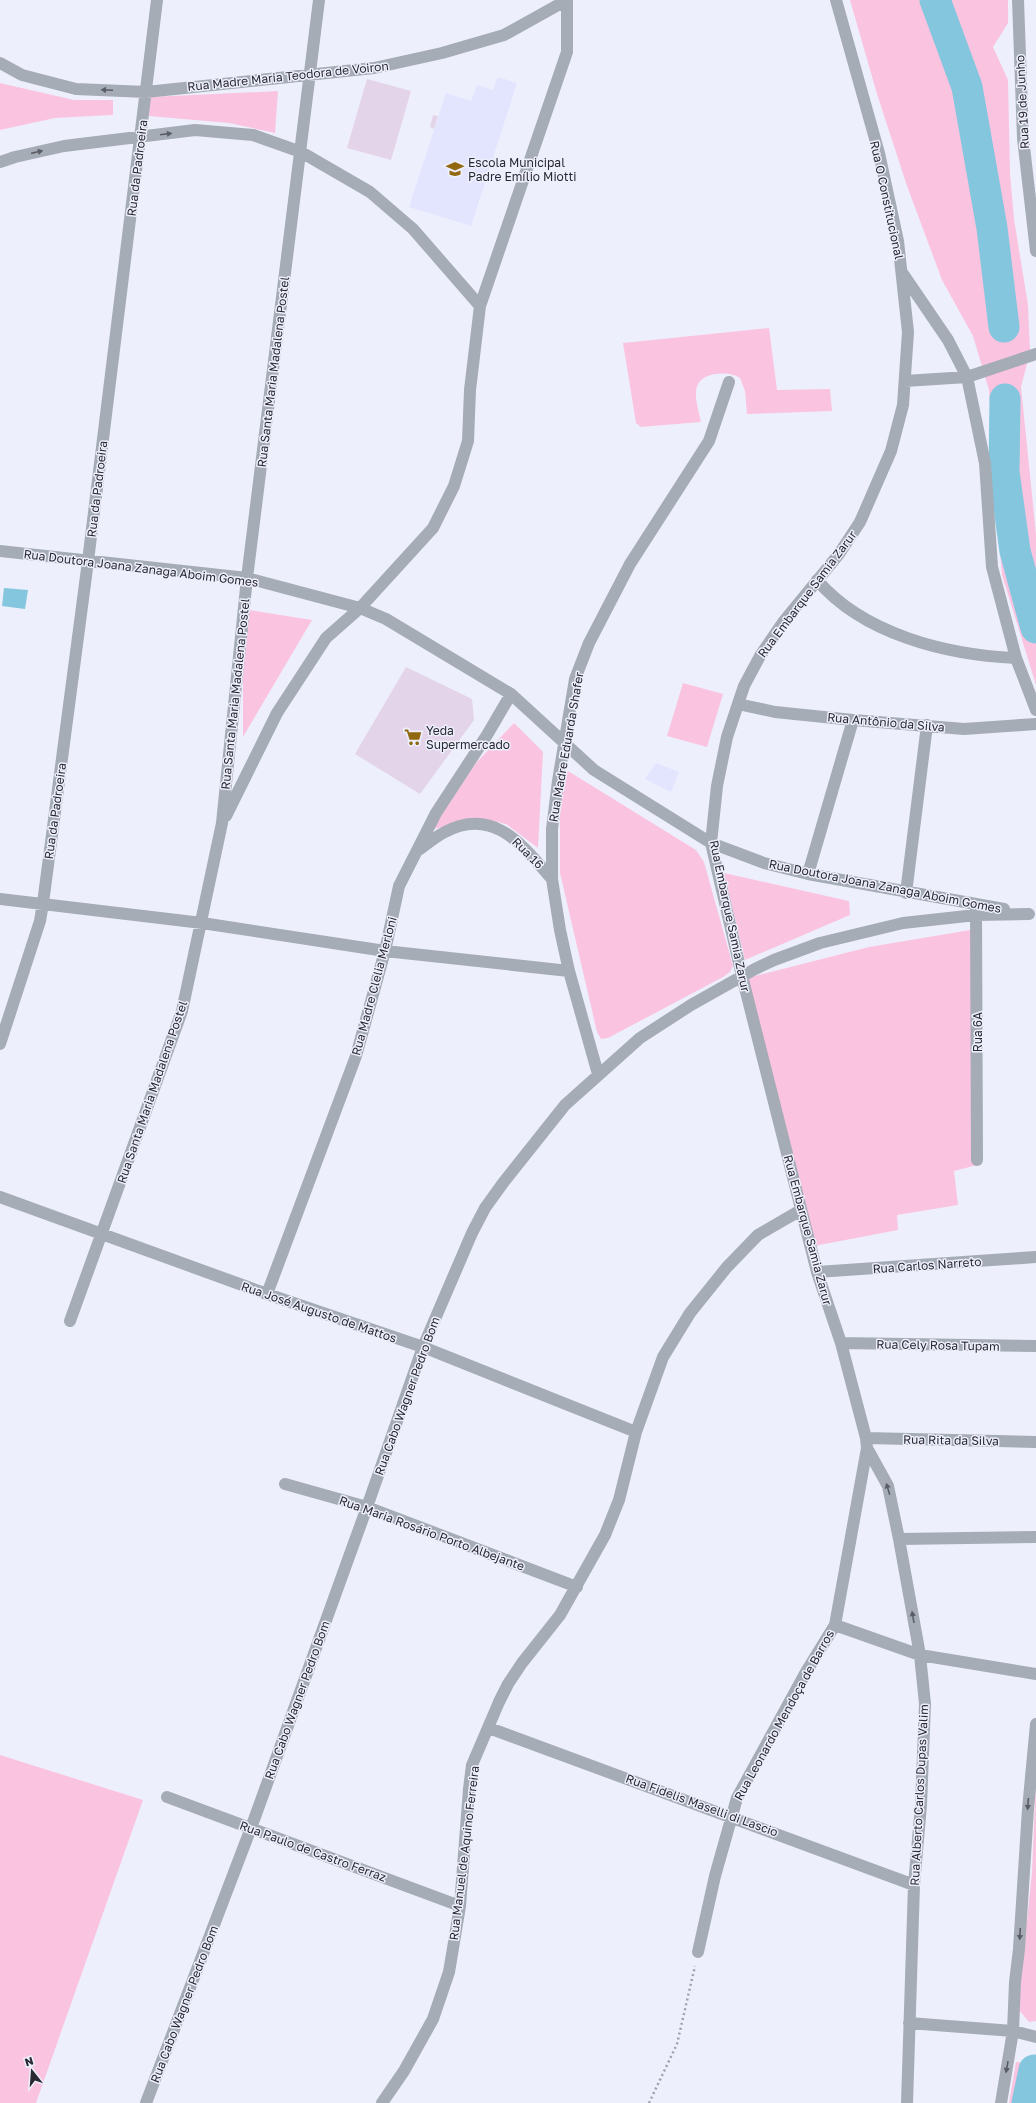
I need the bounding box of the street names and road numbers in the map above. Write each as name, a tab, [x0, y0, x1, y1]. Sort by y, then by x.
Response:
street label: Rua 19 de Junho	[1012, 55, 1032, 149]
street label: Rua Madre Maria Teodora de Voiron	[187, 58, 389, 94]
street label: Rua da Padroeira	[124, 119, 150, 217]
street label: Rua O Constitucional	[867, 139, 907, 261]
street label: Rua Santa Maria Madalena Postel	[254, 276, 292, 468]
street label: Rua da Padroeira	[84, 440, 110, 538]
street label: Rua Embarque Samia Zarur	[754, 527, 860, 660]
street label: Rua Doutora Joana Zanaga Aboim Gomes	[23, 546, 259, 590]
street label: Rua Santa Maria Madalena Postel	[218, 598, 253, 790]
street label: Rua Madre Eduarda Shafer	[545, 671, 587, 823]
street label: Rua Antônio da Silva	[827, 709, 945, 735]
street label: Rua da Padroeira	[41, 762, 69, 860]
street label: Rua 16	[509, 834, 547, 872]
street label: Rua Embarque Samia Zarur	[707, 839, 754, 994]
street label: Rua Doutora Joana Zanaga Aboim Gomes	[768, 856, 1002, 916]
street label: Rua Madre Clelia Merloni	[348, 915, 400, 1057]
street label: Rua Santa Maria Madalena Postel	[114, 999, 190, 1185]
street label: Rua 6A	[970, 1012, 985, 1052]
street label: Rua Embarque Samia Zarur	[781, 1153, 835, 1307]
street label: Rua Carlos Narreto	[872, 1254, 982, 1276]
street label: Rua José Augusto de Mattos	[239, 1278, 399, 1346]
street label: Rua Cabo Wagner Pedro Bom	[371, 1315, 443, 1477]
street label: Rua Cely Rosa Tupam	[876, 1336, 1000, 1354]
street label: Rua Rita da Silva	[903, 1432, 999, 1448]
street label: Rua Maria Rosário Porto Albejante	[337, 1492, 527, 1574]
street label: Rua Cabo Wagner Pedro Bom	[261, 1619, 333, 1781]
street label: Rua Leonardo Mendoça de Barros	[731, 1627, 837, 1803]
street label: Rua Alberto Carlos Dupas Valim	[907, 1704, 931, 1886]
street label: Rua Manuel de Aquino Ferreira	[446, 1765, 482, 1941]
street label: Rua Fidelis Maselli di Lascio	[624, 1770, 780, 1840]
street label: Rua Paulo de Castro Ferraz	[238, 1817, 388, 1885]
street label: Rua Cabo Wagner Pedro Bom	[147, 1923, 221, 2085]

